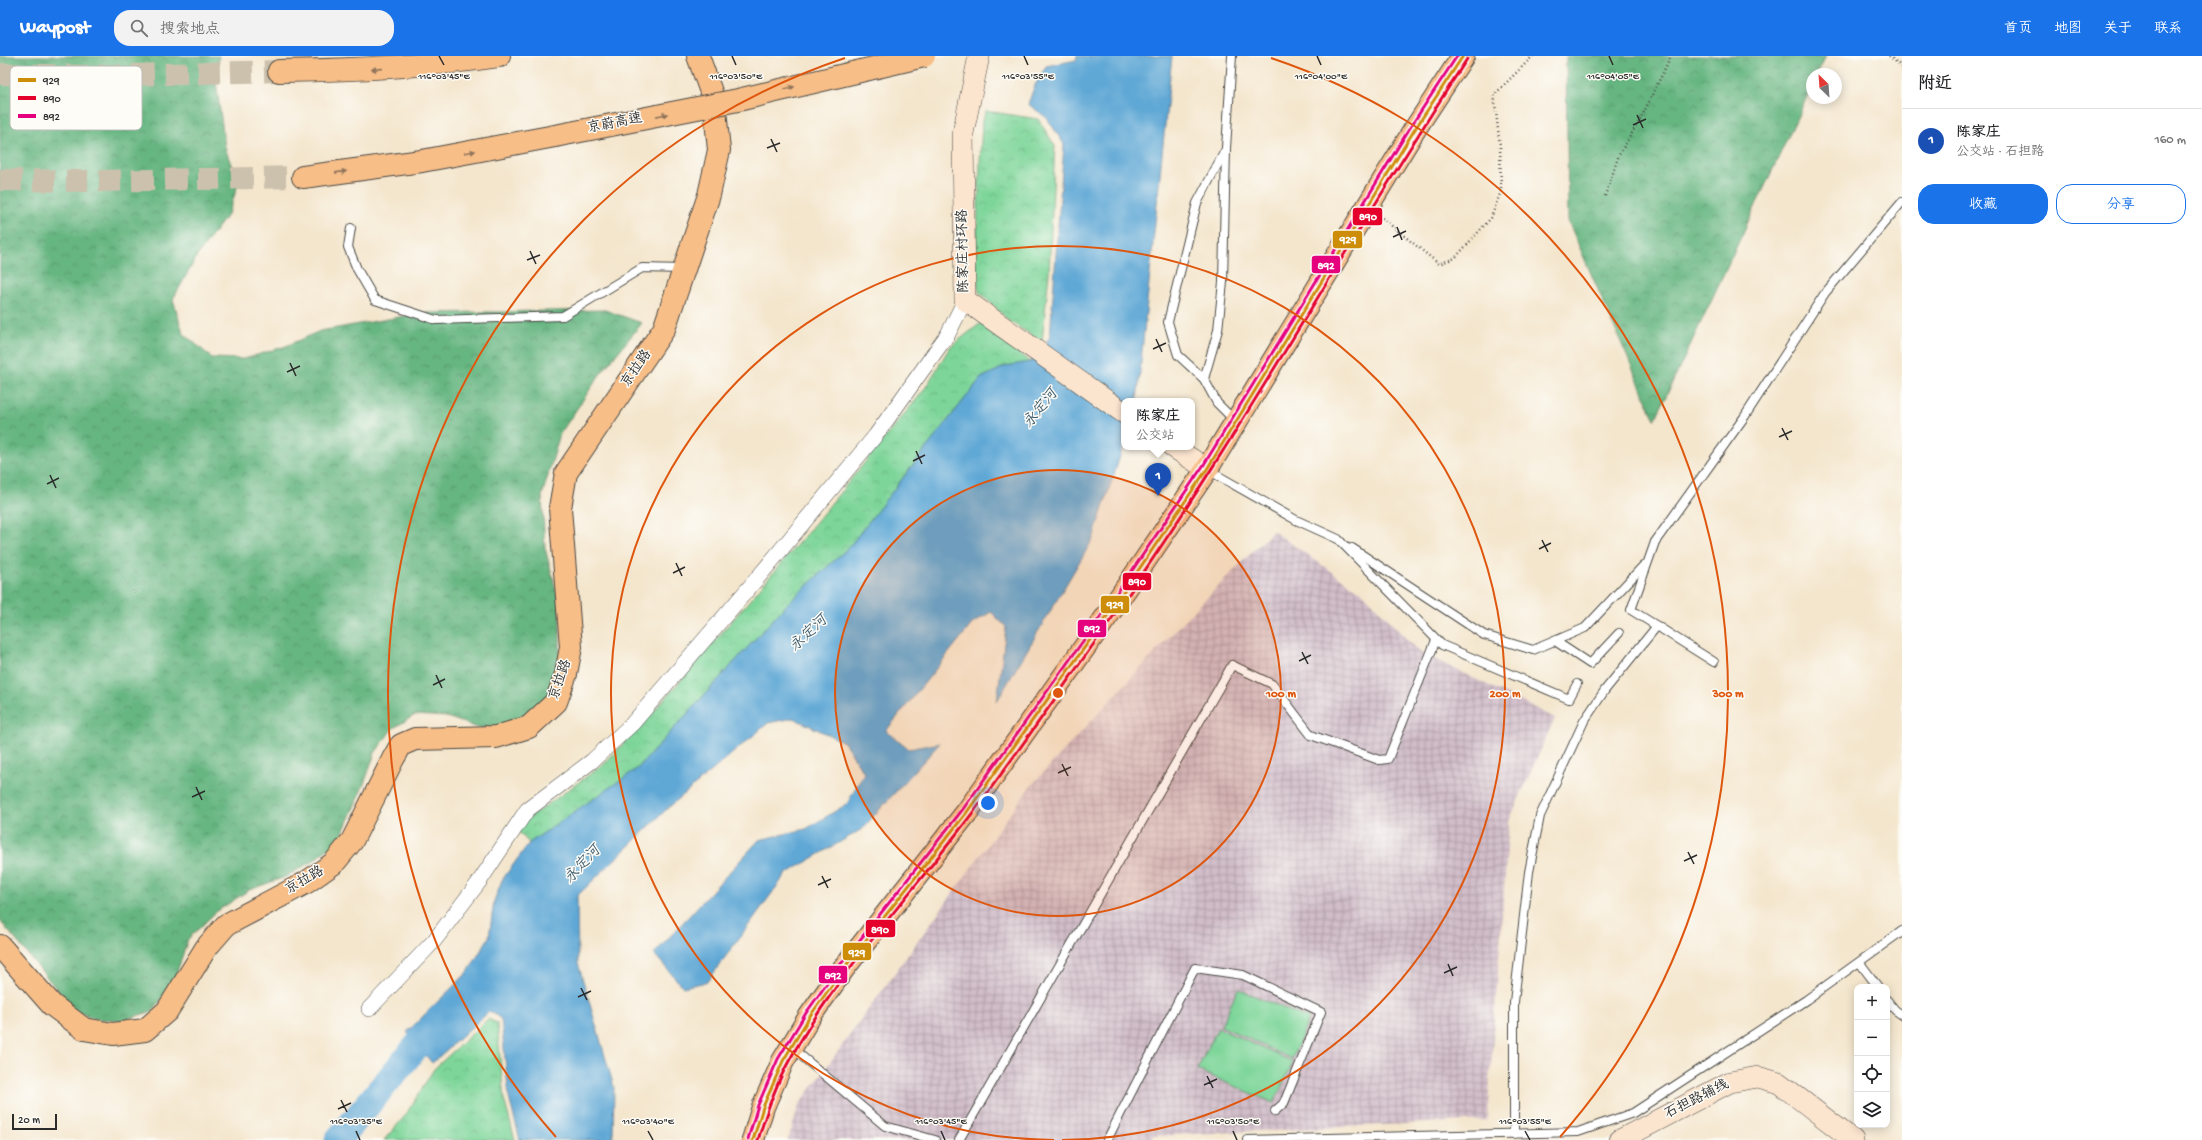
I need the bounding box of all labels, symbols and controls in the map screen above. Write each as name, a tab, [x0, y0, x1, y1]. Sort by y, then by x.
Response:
search box	[114, 10, 394, 46]
text: Waypost	[20, 17, 90, 40]
icon: search	[128, 17, 150, 39]
text: 搜索地点	[160, 21, 220, 39]
text: 首页	[2004, 21, 2032, 38]
text: 地图	[2054, 21, 2082, 38]
text: 关于	[2104, 21, 2132, 38]
text: 联系	[2154, 21, 2182, 38]
legend	[10, 66, 142, 130]
one-way arrow	[371, 66, 383, 73]
north arrow	[1806, 68, 1842, 104]
text: 116°03'45"E	[417, 71, 470, 83]
text: 116°03'50"E	[709, 71, 763, 83]
text: 116°03'55"E	[1001, 71, 1055, 83]
text: 116°04'00"E	[1294, 71, 1348, 83]
text: 116°04'05"E	[1586, 71, 1640, 83]
text: 附近	[1918, 75, 1952, 95]
text: 929	[42, 76, 60, 88]
one-way arrow	[783, 85, 795, 91]
text: 890	[43, 94, 61, 106]
street label: 京蔚高速	[586, 109, 644, 138]
text: 892	[43, 112, 61, 124]
one-way arrow	[655, 112, 668, 118]
text: 陈家庄	[1956, 124, 2001, 142]
text: 1	[1928, 133, 1934, 148]
text: 160 m	[2154, 133, 2186, 148]
text: 公交站 · 石担路	[1956, 145, 2044, 160]
one-way arrow	[464, 149, 476, 155]
one-way arrow	[335, 168, 347, 175]
button: 收藏	[1918, 184, 2048, 224]
button: 分享	[2056, 184, 2186, 224]
line badge: 890	[1352, 207, 1383, 226]
street label: 陈家庄村环路	[954, 209, 973, 293]
text: 890	[1359, 212, 1378, 224]
line badge: 929	[1332, 230, 1363, 249]
text: 929	[1339, 235, 1357, 247]
line badge: 892	[1311, 255, 1341, 274]
text: 892	[1318, 261, 1335, 273]
street label: 京拉路	[617, 346, 656, 391]
water label: 永定河	[1019, 383, 1064, 432]
popup	[1121, 398, 1195, 450]
text: 陈家庄	[1135, 408, 1181, 426]
text: 公交站	[1135, 429, 1175, 444]
pin: 1	[1145, 463, 1171, 496]
line badge: 890	[1122, 572, 1152, 591]
text: 890	[1128, 577, 1147, 589]
line badge: 929	[1100, 595, 1130, 614]
text: 929	[1106, 600, 1124, 612]
water label: 永定河	[786, 609, 834, 656]
line badge: 892	[1077, 619, 1107, 638]
text: 892	[1084, 624, 1101, 636]
street label: 京拉路	[545, 657, 576, 703]
centre of rings	[1051, 686, 1065, 700]
text: 100 m	[1265, 688, 1296, 702]
text: 200 m	[1490, 688, 1521, 702]
text: 300 m	[1711, 688, 1744, 702]
your location	[978, 793, 998, 813]
water label: 永定河	[560, 840, 607, 888]
street label: 京拉路	[282, 862, 327, 899]
line badge: 890	[865, 919, 896, 938]
text: 890	[871, 925, 890, 937]
line badge: 929	[842, 942, 872, 961]
text: 929	[848, 948, 866, 960]
line badge: 892	[818, 965, 848, 984]
text: 892	[825, 971, 842, 983]
map controls	[1854, 984, 1890, 1128]
button: +	[1854, 984, 1890, 1020]
button: −	[1854, 1020, 1890, 1056]
button: locate	[1854, 1056, 1890, 1092]
street label: 石担路辅线	[1662, 1076, 1732, 1123]
button: layers	[1854, 1092, 1890, 1128]
scale bar	[12, 1112, 57, 1131]
text: 20 m	[18, 1115, 40, 1127]
text: 116°03'35"E	[329, 1116, 383, 1128]
text: 116°03'40"E	[621, 1116, 675, 1128]
text: 116°03'45"E	[914, 1116, 967, 1128]
text: 116°03'50"E	[1206, 1116, 1260, 1128]
text: 116°03'55"E	[1498, 1116, 1552, 1128]

